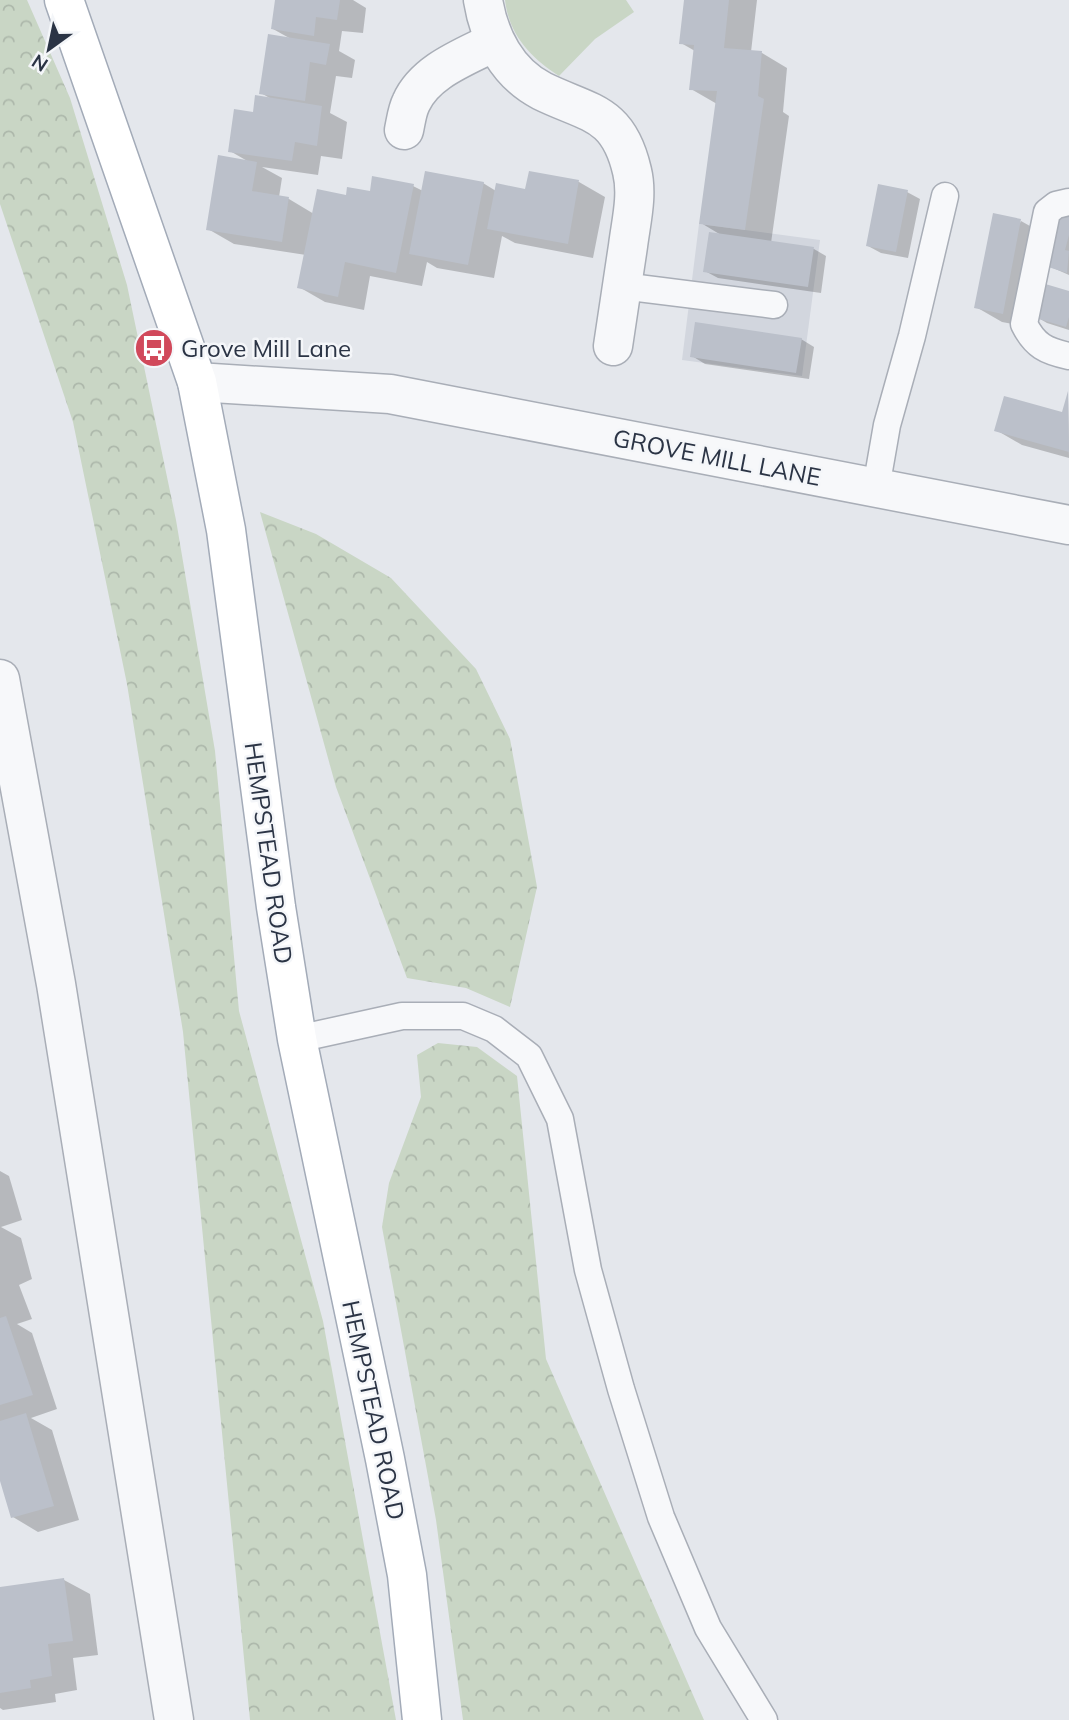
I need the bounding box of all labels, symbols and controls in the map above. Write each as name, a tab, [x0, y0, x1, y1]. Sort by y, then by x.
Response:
north arrow	[14, 14, 84, 84]
text: N	[27, 49, 52, 77]
bus stop icon: Grove Mill Lane	[133, 327, 175, 369]
place label: Grove Mill Lane	[181, 333, 351, 363]
street label: GROVE MILL LANE	[611, 422, 823, 492]
street label: HEMPSTEAD ROAD	[239, 740, 299, 966]
street label: HEMPSTEAD ROAD	[336, 1297, 412, 1523]

